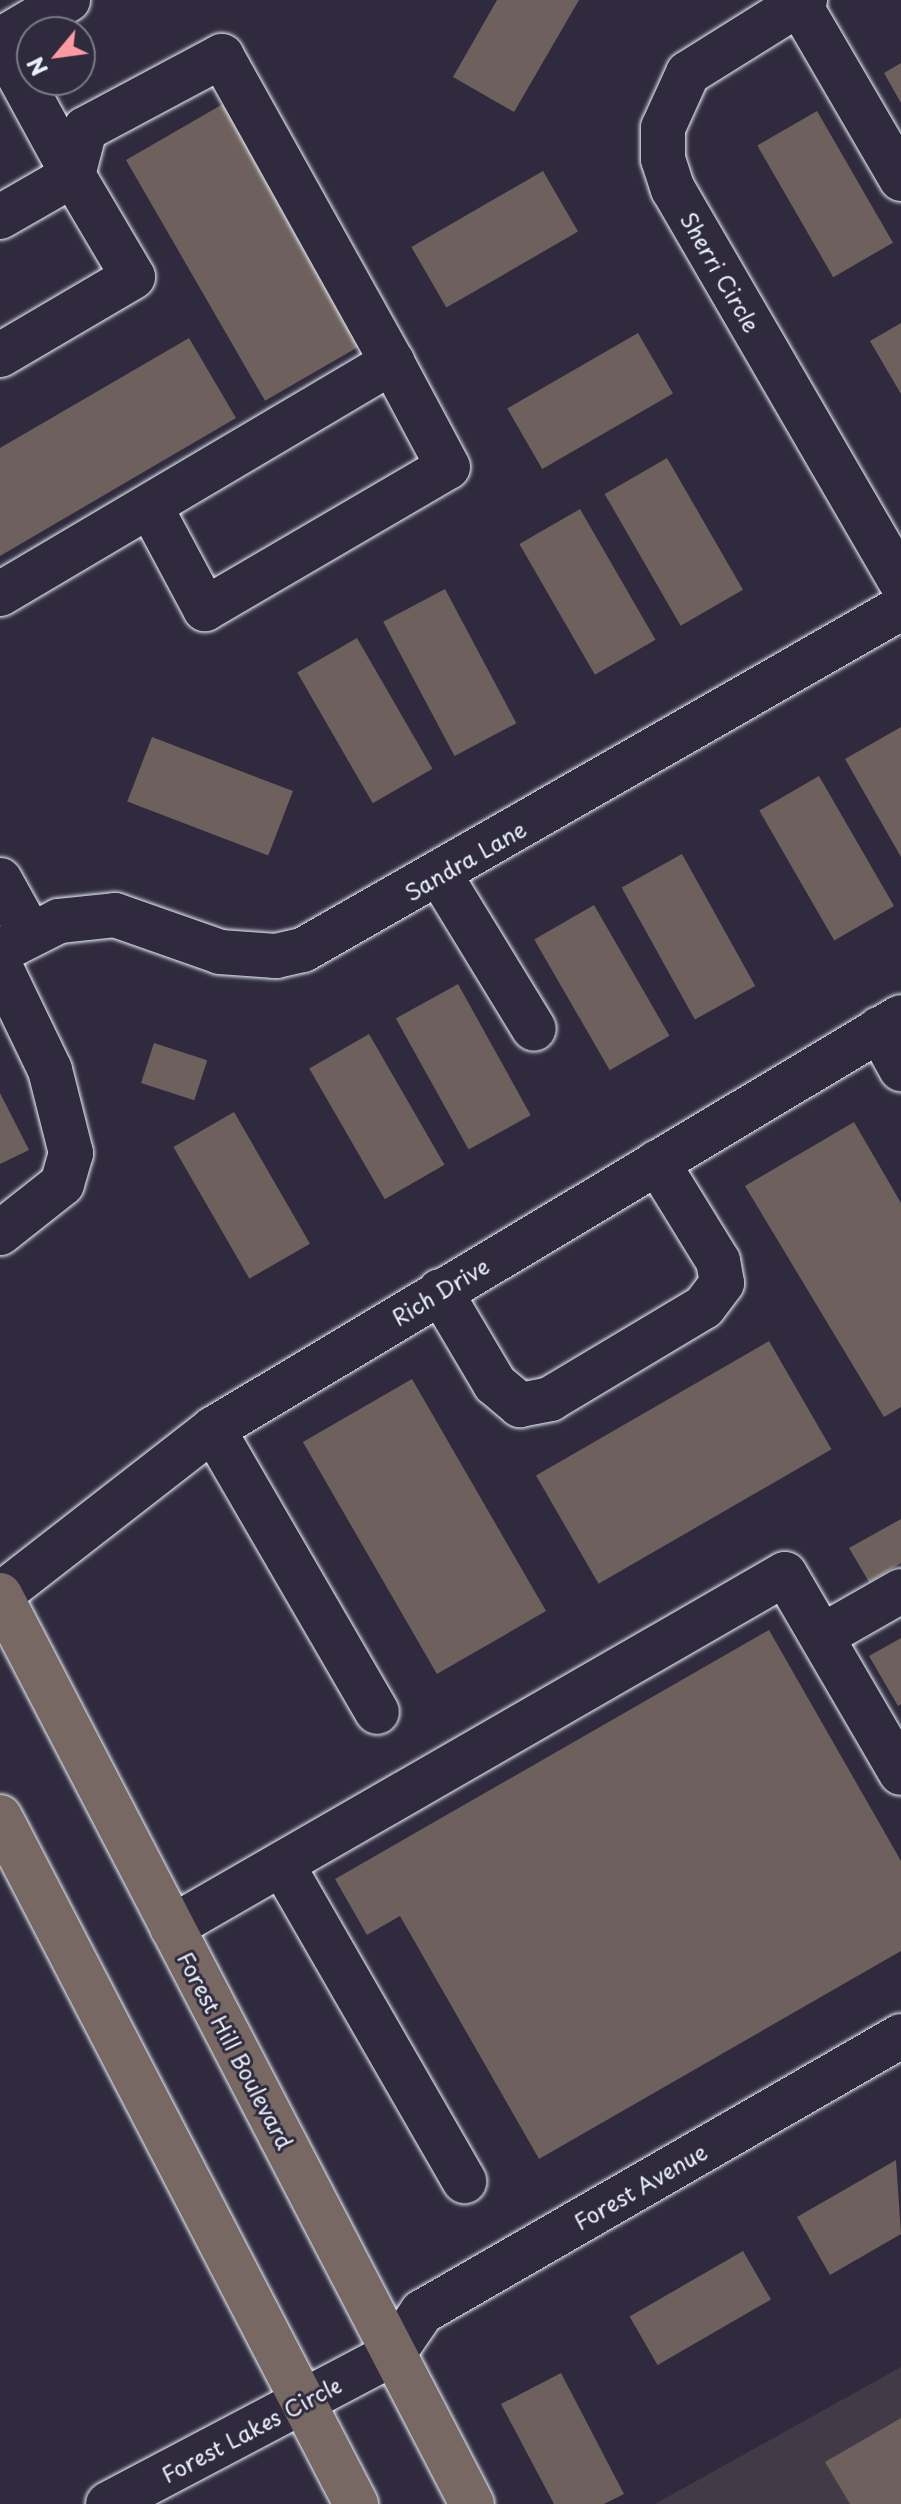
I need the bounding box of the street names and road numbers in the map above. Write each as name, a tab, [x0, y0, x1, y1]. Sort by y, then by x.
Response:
street label: Sherri Circle	[676, 207, 766, 337]
street label: Sandra Lane	[399, 815, 531, 905]
street label: Rich Drive	[387, 1252, 493, 1330]
street label: Forest Hill Boulevard	[173, 1947, 299, 2153]
street label: Forest Avenue	[569, 2138, 711, 2234]
street label: Forest Lakes Circle	[155, 2370, 347, 2488]

